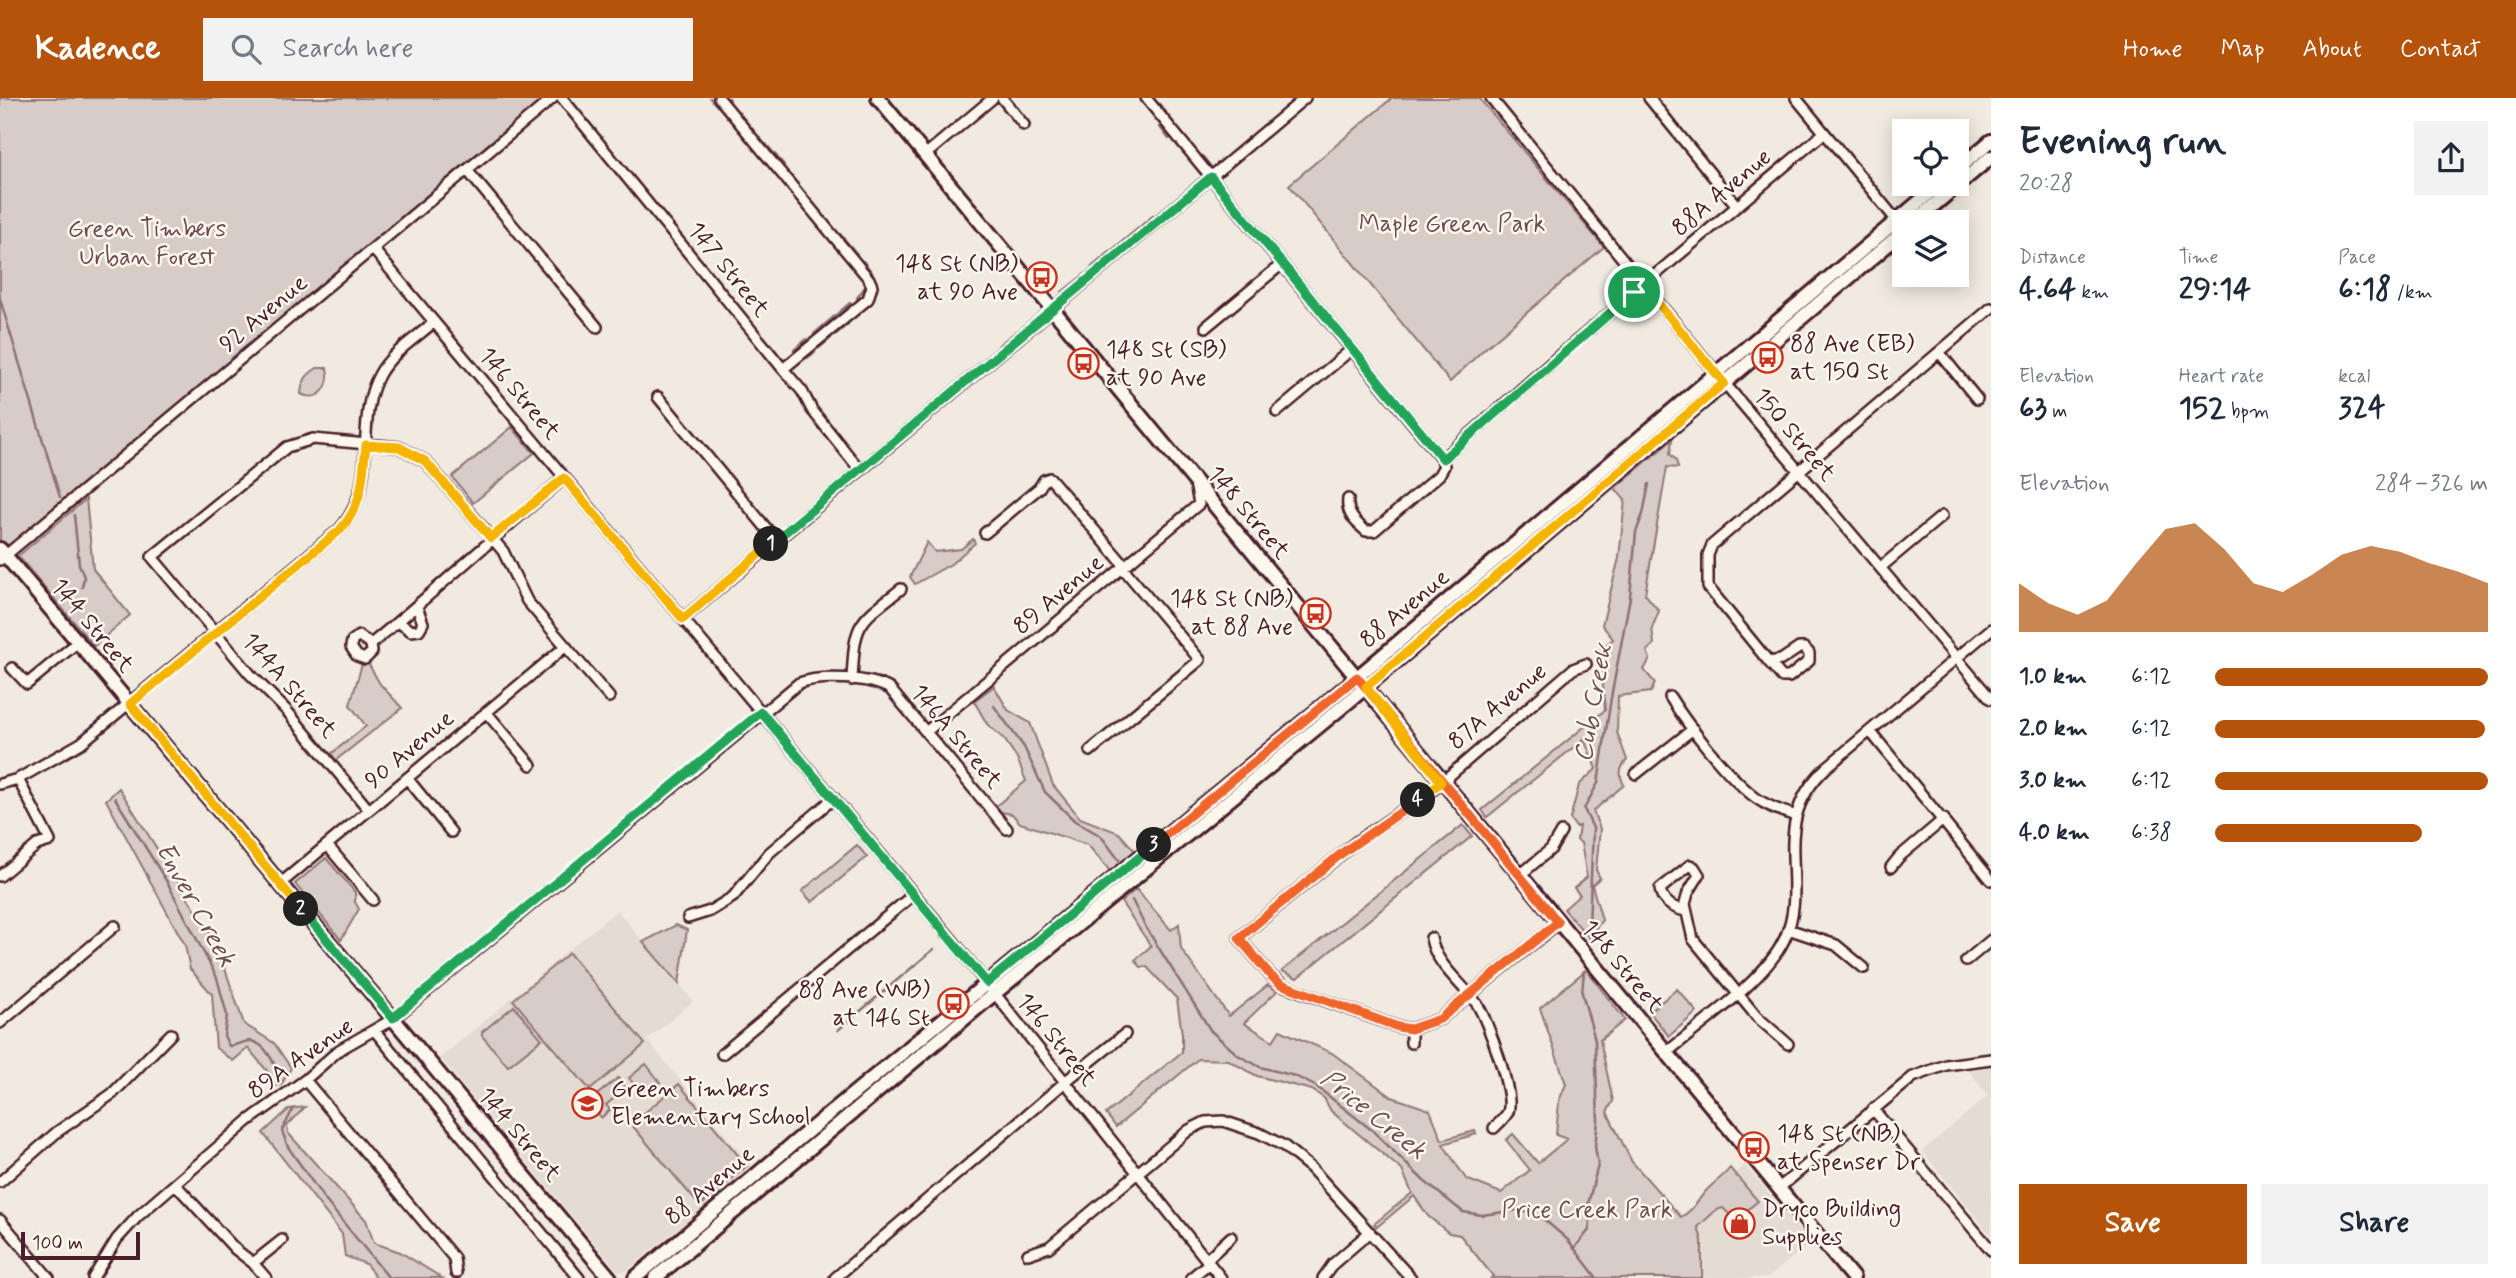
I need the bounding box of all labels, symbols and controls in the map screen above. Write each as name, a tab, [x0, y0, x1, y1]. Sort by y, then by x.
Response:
search box	[203, 18, 693, 81]
text: Kadence	[35, 27, 161, 71]
icon: search	[227, 30, 265, 68]
text: Search here	[283, 32, 413, 66]
text: Home	[2123, 34, 2183, 65]
text: Map	[2221, 34, 2265, 65]
text: About	[2303, 34, 2362, 65]
text: Contact	[2400, 34, 2481, 65]
text: Evening run	[2019, 118, 2226, 167]
map controls	[1892, 119, 1969, 287]
button: locate	[1892, 119, 1969, 196]
button: share	[2414, 121, 2488, 195]
street label: 88A Avenue	[1666, 142, 1778, 244]
text: 20:28	[2019, 169, 2073, 199]
park label: Maple Green Park	[1359, 209, 1545, 240]
button: layers	[1892, 210, 1969, 287]
park label: Green Timbers Urban Forest	[68, 214, 227, 273]
street label: 147 Street	[680, 216, 776, 324]
text: Distance	[2019, 245, 2086, 270]
text: Time	[2179, 245, 2218, 270]
text: Pace	[2338, 245, 2376, 270]
place label: 148 St (NB) at 90 Ave	[895, 249, 1018, 308]
bus stop icon: 148 St (NB) at 90 Ave	[1024, 261, 1058, 295]
pin	[1604, 262, 1664, 322]
street label: 92 Avenue	[213, 268, 315, 360]
text: 4.64	[2019, 270, 2076, 309]
text: 29:14	[2179, 270, 2251, 309]
text: 6:18	[2338, 270, 2392, 309]
icon: arrive	[1615, 273, 1653, 311]
text: km	[2076, 280, 2109, 305]
text: /km	[2392, 280, 2433, 305]
place label: 88 Ave (EB) at 150 St	[1790, 329, 1915, 388]
place label: 148 St (SB) at 90 Ave	[1106, 335, 1227, 394]
street label: 146 Street	[471, 341, 567, 447]
bus stop icon: 88 Ave (EB) at 150 St	[1750, 341, 1784, 375]
bus stop icon: 148 St (SB) at 90 Ave	[1066, 347, 1100, 381]
text: Elevation	[2019, 364, 2094, 389]
text: Heart rate	[2179, 364, 2264, 389]
text: kcal	[2338, 364, 2370, 389]
street label: 150 Street	[1746, 382, 1842, 488]
text: 63	[2019, 389, 2047, 428]
text: 152	[2179, 389, 2226, 428]
text: 324	[2338, 389, 2385, 428]
text: m	[2047, 399, 2067, 424]
text: bpm	[2226, 399, 2269, 424]
street label: 148 Street	[1200, 460, 1296, 566]
text: Elevation	[2019, 469, 2110, 499]
text: 284–326 m	[2375, 469, 2488, 499]
pin: 1	[754, 526, 788, 562]
text: 1	[766, 531, 775, 556]
street label: 89 Avenue	[1007, 548, 1111, 642]
street label: 88 Avenue	[1354, 562, 1457, 656]
street label: 144 Street	[43, 572, 141, 680]
place label: 148 St (NB) at 88 Ave	[1170, 584, 1293, 643]
bus stop icon: 148 St (NB) at 88 Ave	[1299, 596, 1333, 630]
street label: 144A Street	[235, 627, 343, 745]
water label: Cub Creek	[1567, 640, 1621, 765]
street label: 87A Avenue	[1442, 657, 1554, 757]
text: 1.0 km	[2019, 662, 2087, 692]
text: 6:12	[2131, 662, 2171, 692]
street label: 146A Street	[903, 678, 1009, 796]
street label: 90 Avenue	[359, 704, 461, 796]
text: 2.0 km	[2019, 714, 2088, 744]
text: 6:12	[2131, 714, 2171, 744]
text: 3.0 km	[2019, 766, 2087, 796]
text: 6:12	[2131, 766, 2171, 796]
pin: 4	[1400, 782, 1436, 818]
text: 4	[1412, 787, 1423, 812]
text: 4.0 km	[2019, 818, 2090, 848]
text: 6:38	[2131, 818, 2172, 848]
pin: 3	[1136, 828, 1172, 862]
text: 3	[1149, 832, 1158, 857]
water label: Enver Creek	[147, 837, 243, 973]
pin: 2	[284, 892, 318, 926]
text: 2	[296, 896, 305, 921]
street label: 148 Street	[1574, 914, 1670, 1020]
place label: 88 Ave (WB) at 146 St	[798, 975, 930, 1034]
bus stop icon: 88 Ave (WB) at 146 St	[936, 987, 970, 1021]
street label: 146 Street	[1009, 987, 1103, 1093]
street label: 89A Avenue	[242, 1011, 360, 1107]
water label: Price Creek	[1313, 1062, 1433, 1168]
place label: Green Timbers Elementary School	[611, 1074, 810, 1133]
street label: 144 Street	[470, 1081, 568, 1189]
school or university icon: Green Timbers Elementary School	[571, 1086, 605, 1120]
place label: 148 St (NB) at Spenser Dr	[1777, 1119, 1920, 1178]
bus stop icon: 148 St (NB) at Spenser Dr	[1737, 1131, 1771, 1165]
street label: 88 Avenue	[659, 1139, 762, 1233]
button: Save	[2019, 1184, 2247, 1264]
button: Share	[2261, 1184, 2488, 1264]
place label: Dryco Building Supplies	[1762, 1194, 1901, 1253]
park label: Price Creek Park	[1501, 1195, 1673, 1226]
shop icon: Dryco Building Supplies	[1722, 1206, 1756, 1240]
scale bar	[21, 1229, 140, 1261]
text: 100 m	[32, 1231, 83, 1256]

